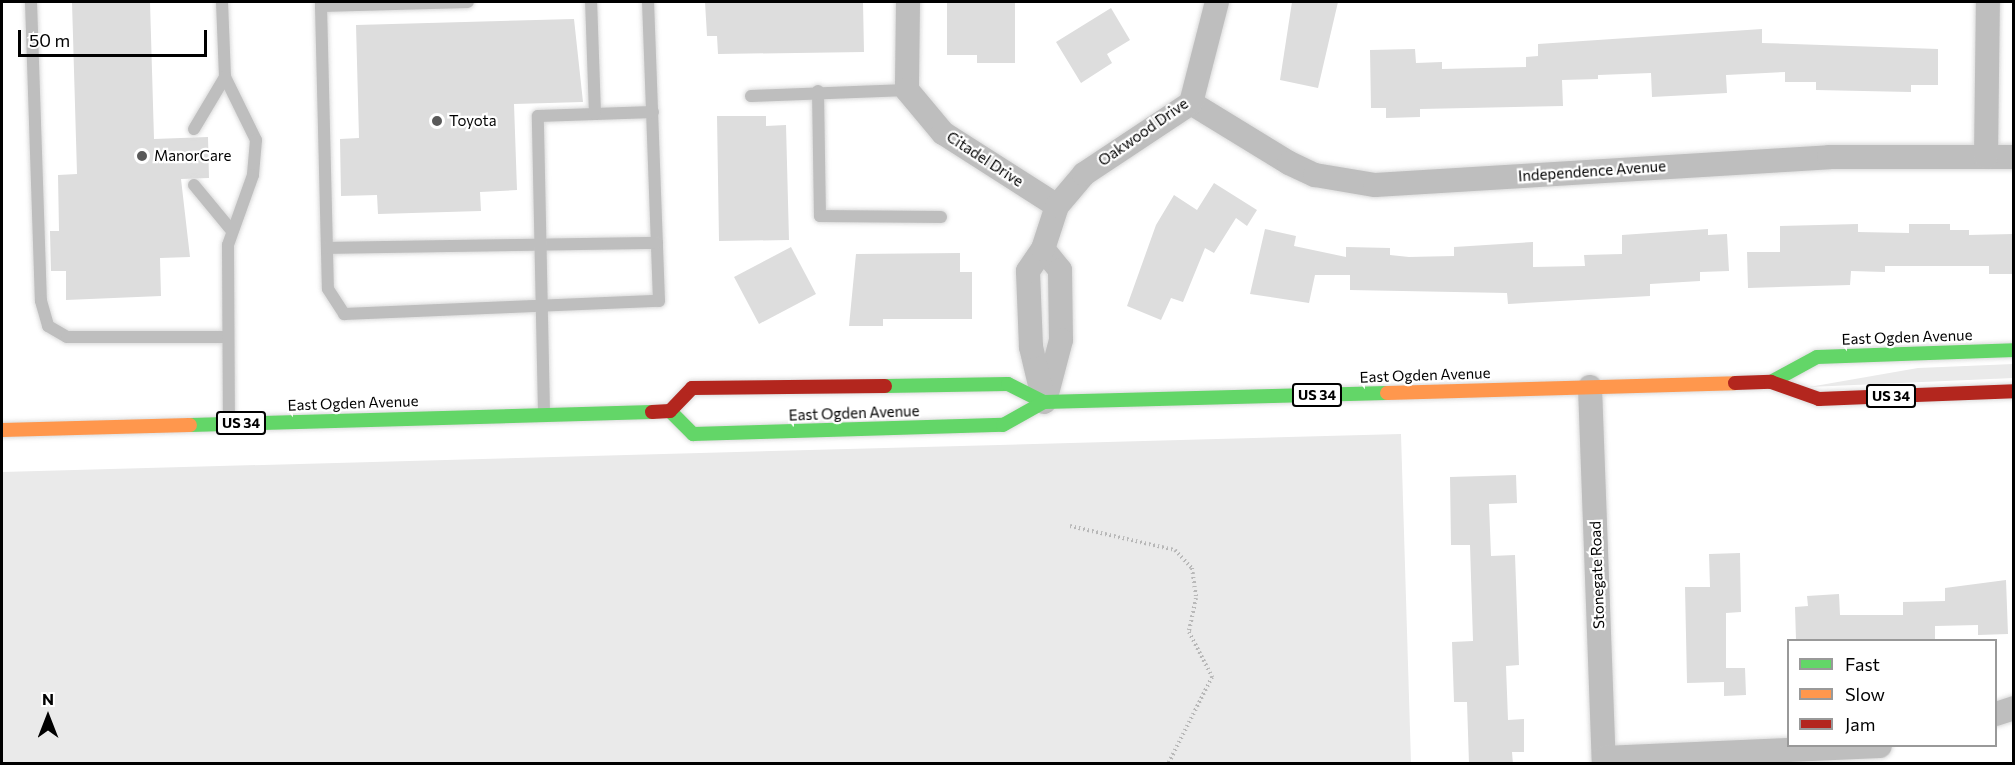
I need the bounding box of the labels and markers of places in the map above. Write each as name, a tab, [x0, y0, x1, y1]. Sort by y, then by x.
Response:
place label: Toyota	[449, 112, 496, 130]
marker: Toyota	[430, 114, 444, 128]
place label: ManorCare	[154, 147, 231, 165]
marker: ManorCare	[135, 149, 149, 163]

